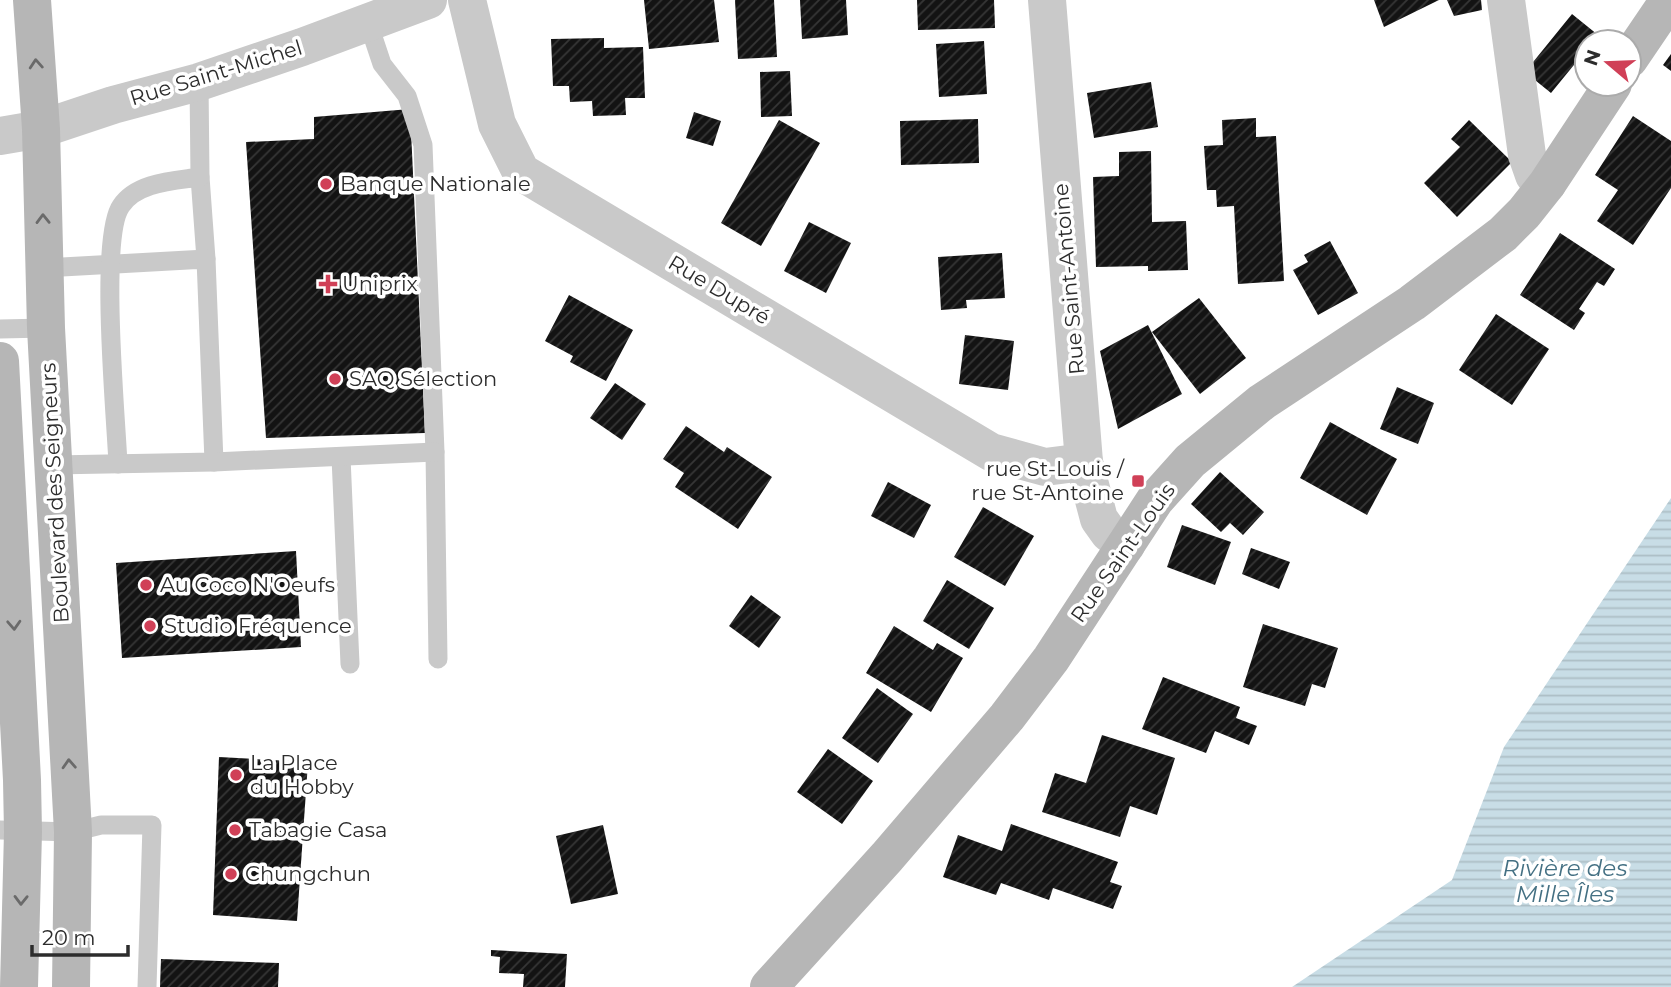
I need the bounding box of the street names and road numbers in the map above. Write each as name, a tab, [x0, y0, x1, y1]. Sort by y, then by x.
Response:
street label: Rue Saint-Michel	[127, 34, 305, 111]
street label: Rue Saint-Antoine	[1048, 182, 1089, 376]
street label: Rue Dupré	[664, 249, 775, 330]
street label: Boulevard des Seigneurs	[35, 362, 74, 624]
street label: Rue Saint-Louis	[1065, 478, 1180, 627]

